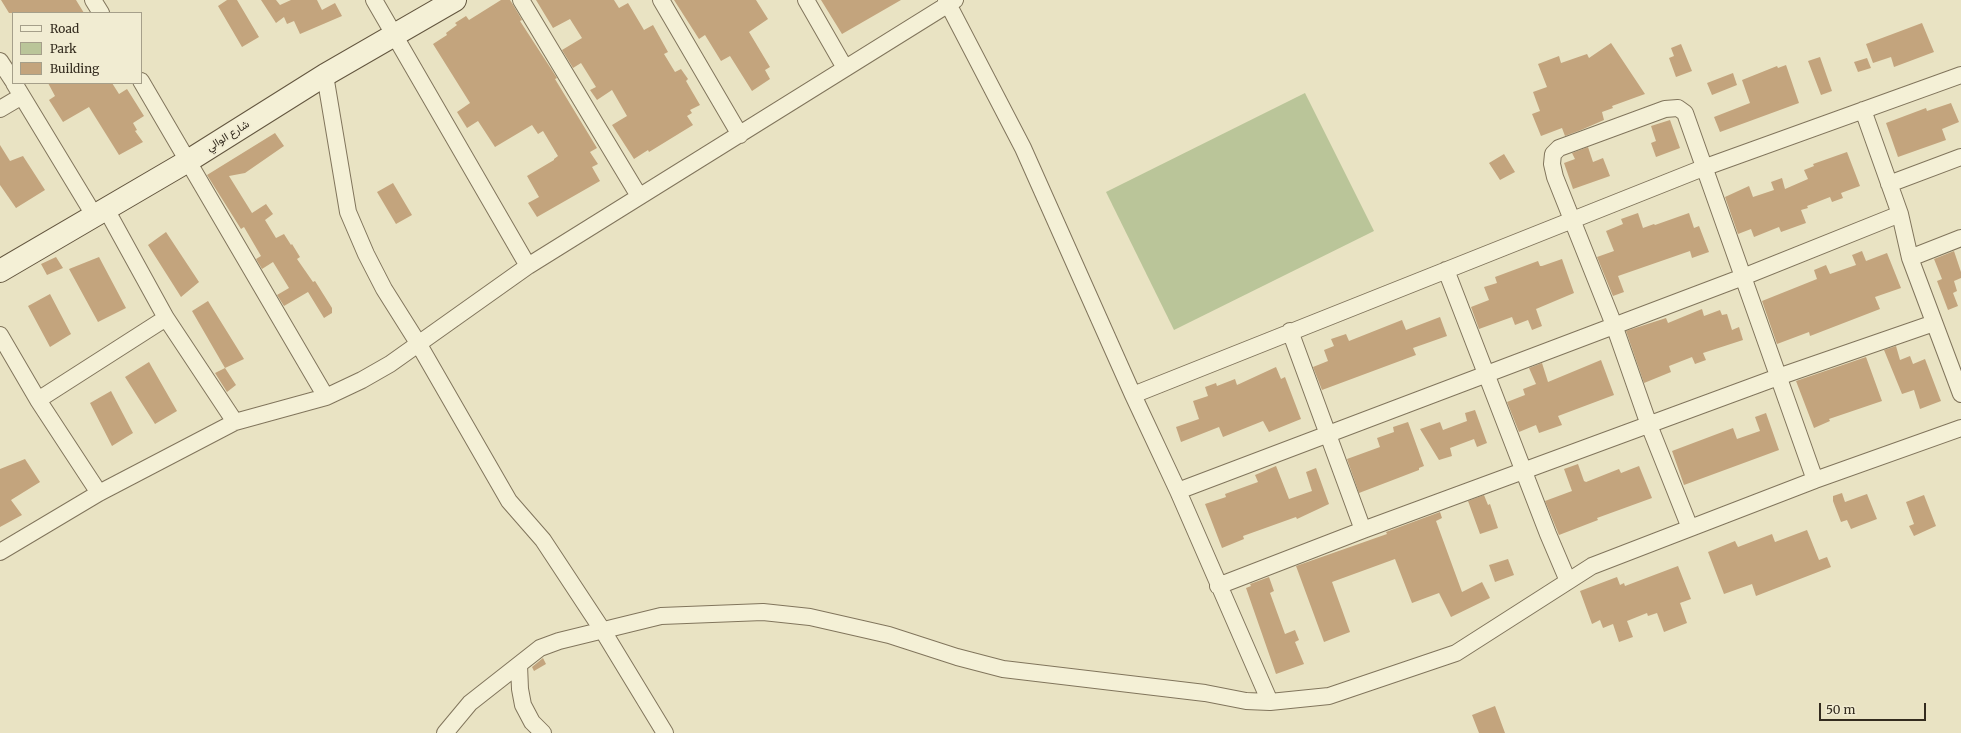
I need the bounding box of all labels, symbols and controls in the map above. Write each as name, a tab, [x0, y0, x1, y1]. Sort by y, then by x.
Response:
legend	[12, 12, 142, 84]
text: Road	[50, 21, 79, 36]
text: Park	[50, 41, 77, 56]
text: Building	[50, 61, 99, 76]
street label: شارع الوالي	[204, 118, 252, 154]
scale bar	[1821, 695, 1928, 721]
text: 50 m	[1826, 702, 1855, 717]

